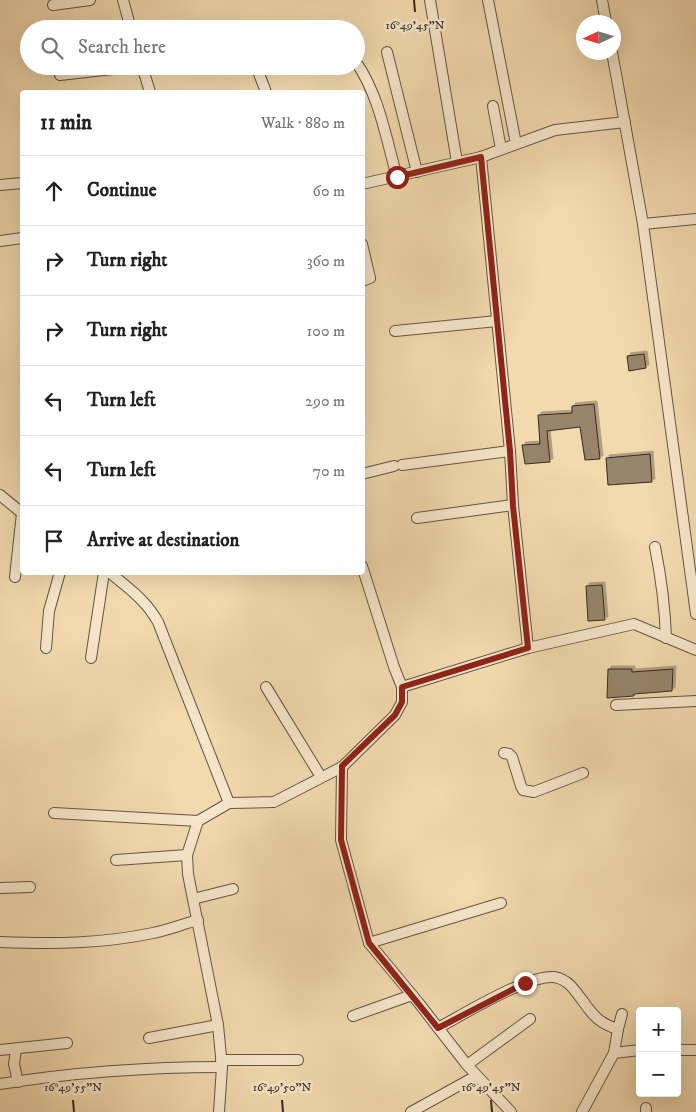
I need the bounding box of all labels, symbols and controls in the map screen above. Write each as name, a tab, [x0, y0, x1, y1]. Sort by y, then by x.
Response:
north arrow	[576, 15, 621, 60]
text: 16°49'45"N	[385, 18, 445, 33]
search box	[20, 20, 365, 75]
icon: search	[38, 34, 66, 62]
text: Search here	[78, 36, 166, 59]
text: 11 min	[40, 110, 92, 136]
text: Walk · 880 m	[261, 113, 345, 133]
route start	[386, 166, 409, 189]
icon: ahead	[40, 177, 68, 205]
text: Continue	[87, 179, 157, 202]
text: 60 m	[313, 181, 345, 201]
icon: right	[40, 247, 68, 275]
text: Turn right	[87, 249, 167, 272]
text: 360 m	[307, 251, 345, 271]
icon: right	[40, 317, 68, 345]
text: Turn right	[87, 319, 167, 342]
text: 100 m	[307, 321, 345, 341]
icon: left	[40, 387, 68, 415]
text: Turn left	[87, 389, 156, 412]
text: 290 m	[305, 391, 345, 411]
icon: left	[40, 457, 68, 485]
text: Turn left	[87, 459, 156, 482]
text: 70 m	[313, 461, 345, 481]
icon: arrive	[40, 527, 68, 555]
text: Arrive at destination	[87, 529, 239, 552]
route end	[514, 972, 537, 995]
map controls	[636, 1007, 681, 1097]
button: +	[636, 1007, 681, 1052]
button: −	[636, 1052, 681, 1097]
text: 16°49'55"N	[44, 1080, 102, 1095]
text: 16°49'50"N	[253, 1080, 311, 1095]
text: 16°49'45"N	[461, 1080, 521, 1095]

